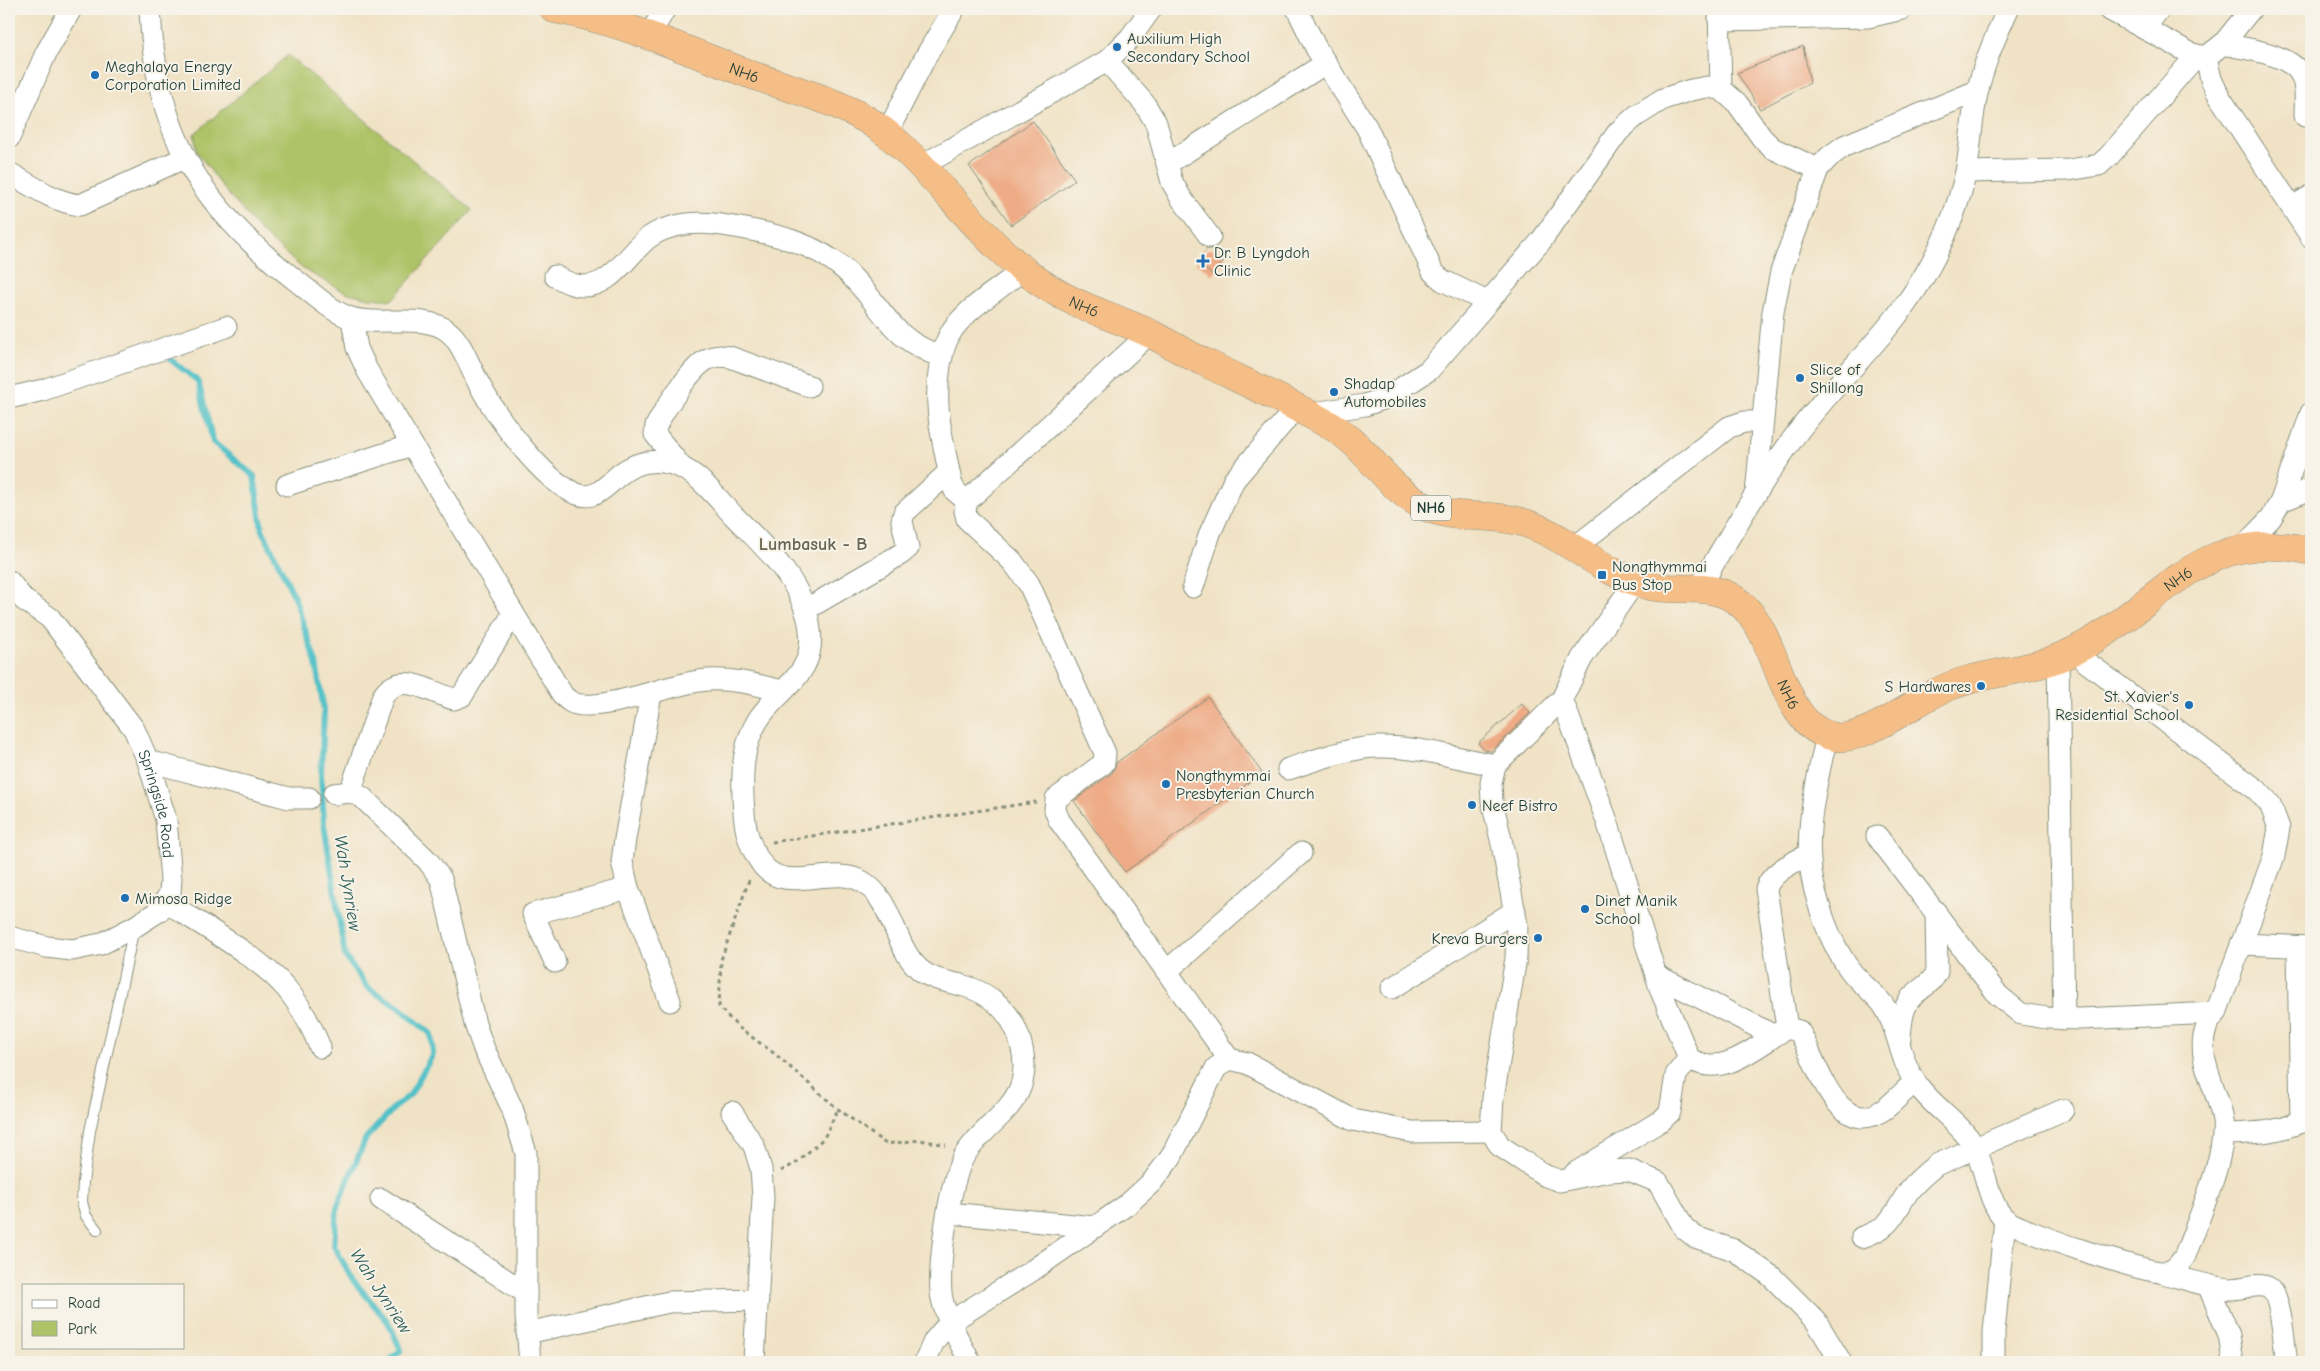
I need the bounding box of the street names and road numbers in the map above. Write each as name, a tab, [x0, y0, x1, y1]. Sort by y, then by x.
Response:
street label: NH6	[726, 59, 761, 87]
street label: NH6	[1066, 292, 1101, 321]
road number: NH6	[1411, 496, 1451, 520]
street label: NH6	[2160, 563, 2196, 595]
street label: NH6	[1773, 677, 1803, 713]
street label: Springside Road	[134, 747, 177, 859]

